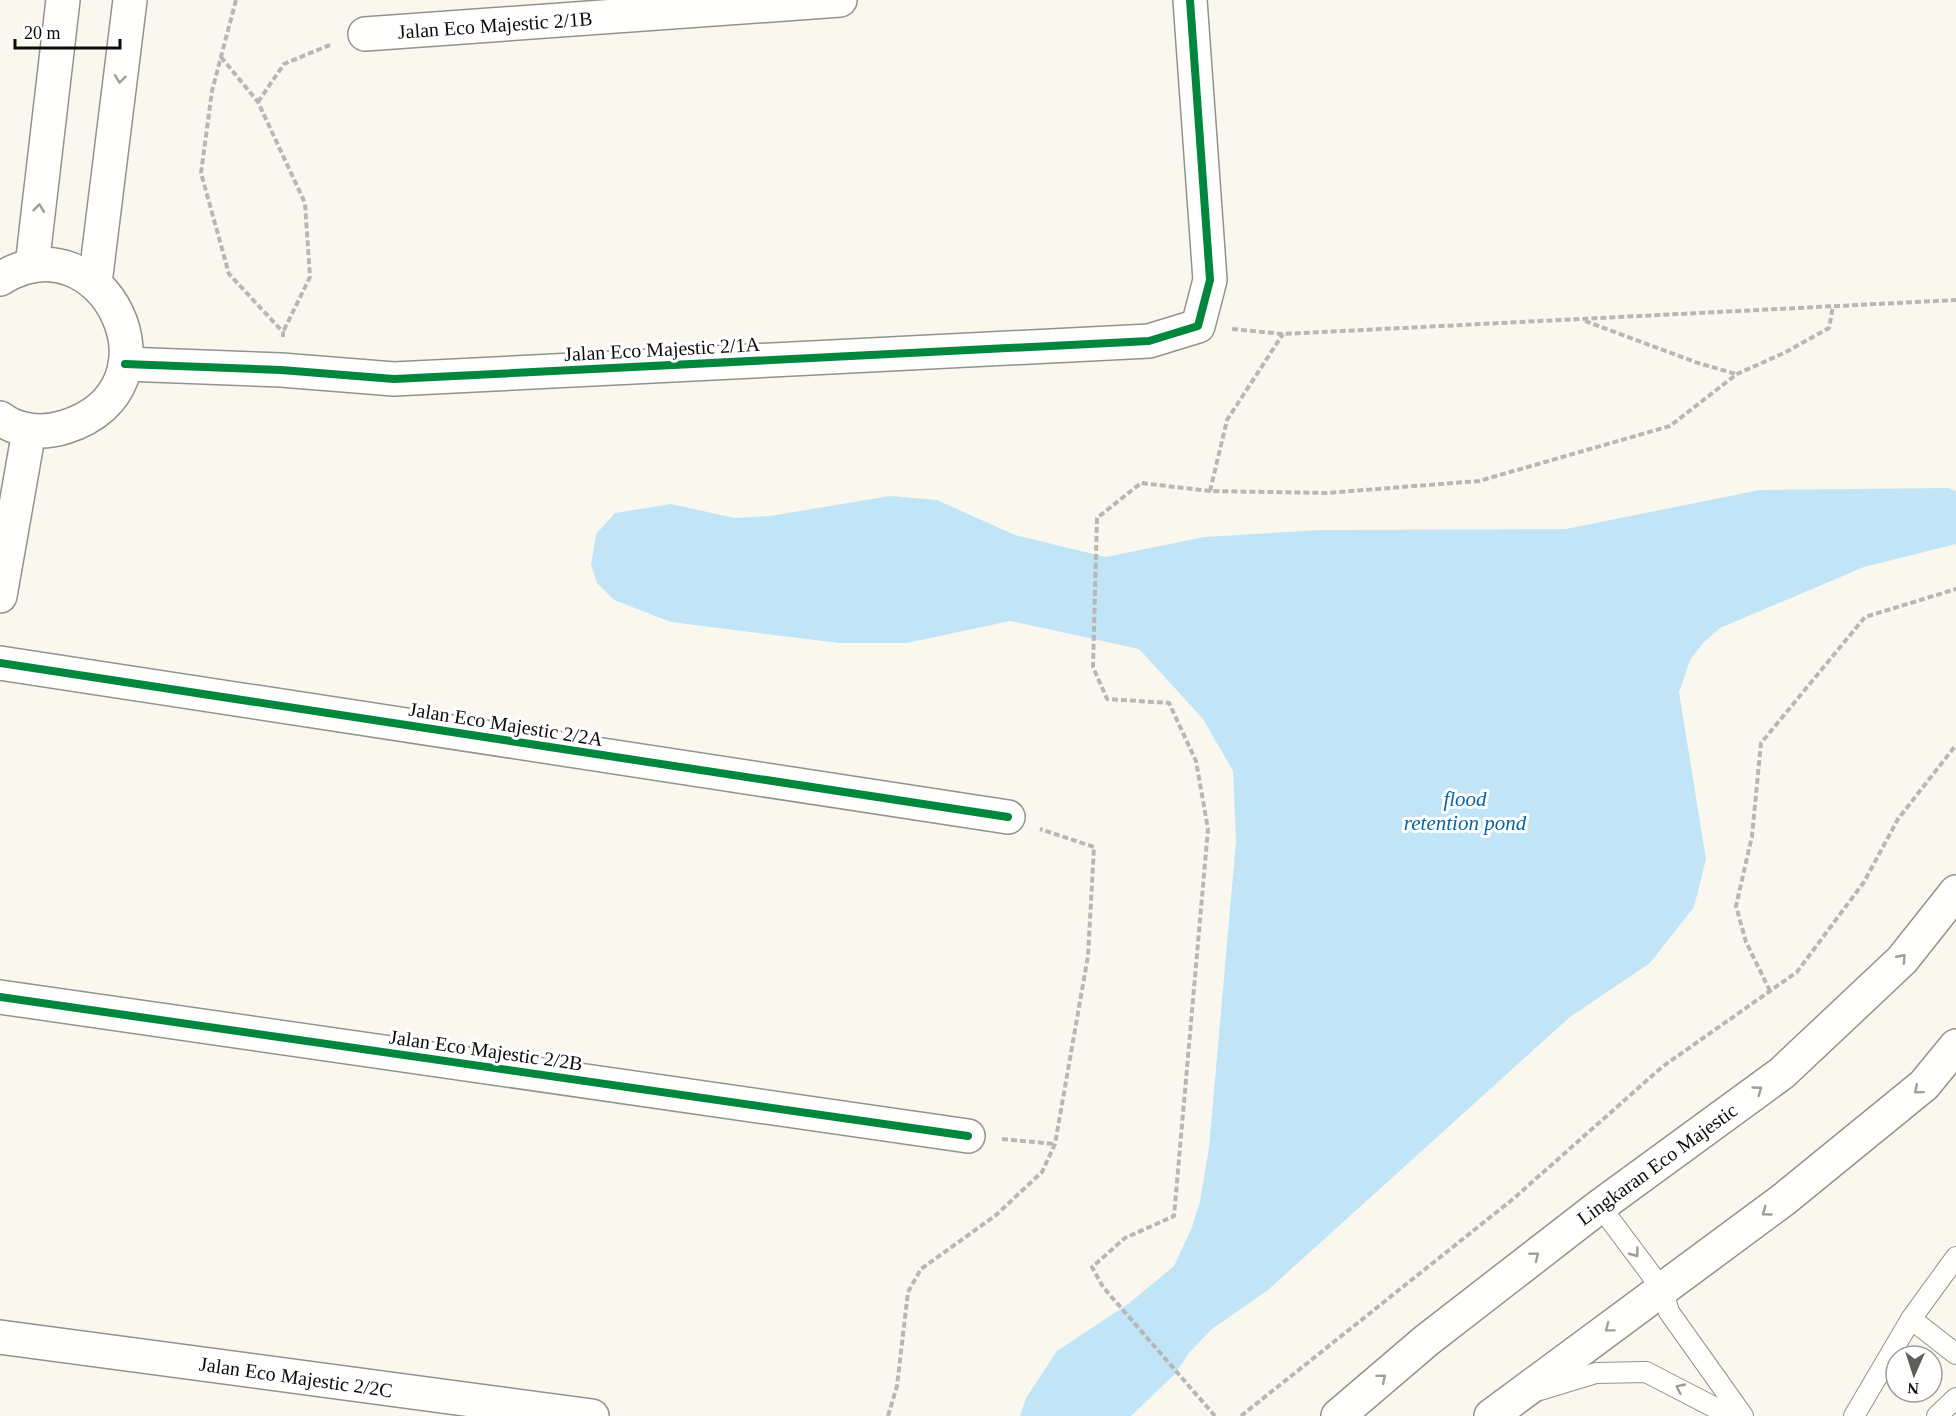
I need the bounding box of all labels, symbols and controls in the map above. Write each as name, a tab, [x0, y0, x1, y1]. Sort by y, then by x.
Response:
street label: Jalan Eco Majestic 2/1B	[397, 7, 593, 44]
scale bar	[15, 12, 120, 50]
text: 20 m	[24, 23, 61, 43]
one-way arrow	[114, 74, 127, 83]
one-way arrow	[32, 204, 45, 213]
street label: Jalan Eco Majestic 2/1A	[564, 333, 761, 366]
street label: Jalan Eco Majestic 2/2A	[407, 698, 605, 751]
water label: flood retention pond	[1404, 787, 1527, 835]
one-way arrow	[1895, 955, 1906, 965]
street label: Jalan Eco Majestic 2/2B	[388, 1026, 584, 1075]
one-way arrow	[1914, 1082, 1925, 1093]
one-way arrow	[1752, 1086, 1763, 1097]
street label: Lingkaran Eco Majestic	[1573, 1099, 1742, 1230]
one-way arrow	[1761, 1205, 1772, 1216]
one-way arrow	[1627, 1246, 1638, 1257]
one-way arrow	[1528, 1253, 1539, 1264]
one-way arrow	[1605, 1321, 1616, 1332]
north arrow	[1884, 1344, 1944, 1404]
street label: Jalan Eco Majestic 2/2C	[198, 1353, 394, 1402]
one-way arrow	[1375, 1374, 1386, 1385]
text: N	[1907, 1380, 1919, 1397]
one-way arrow	[1675, 1383, 1686, 1395]

